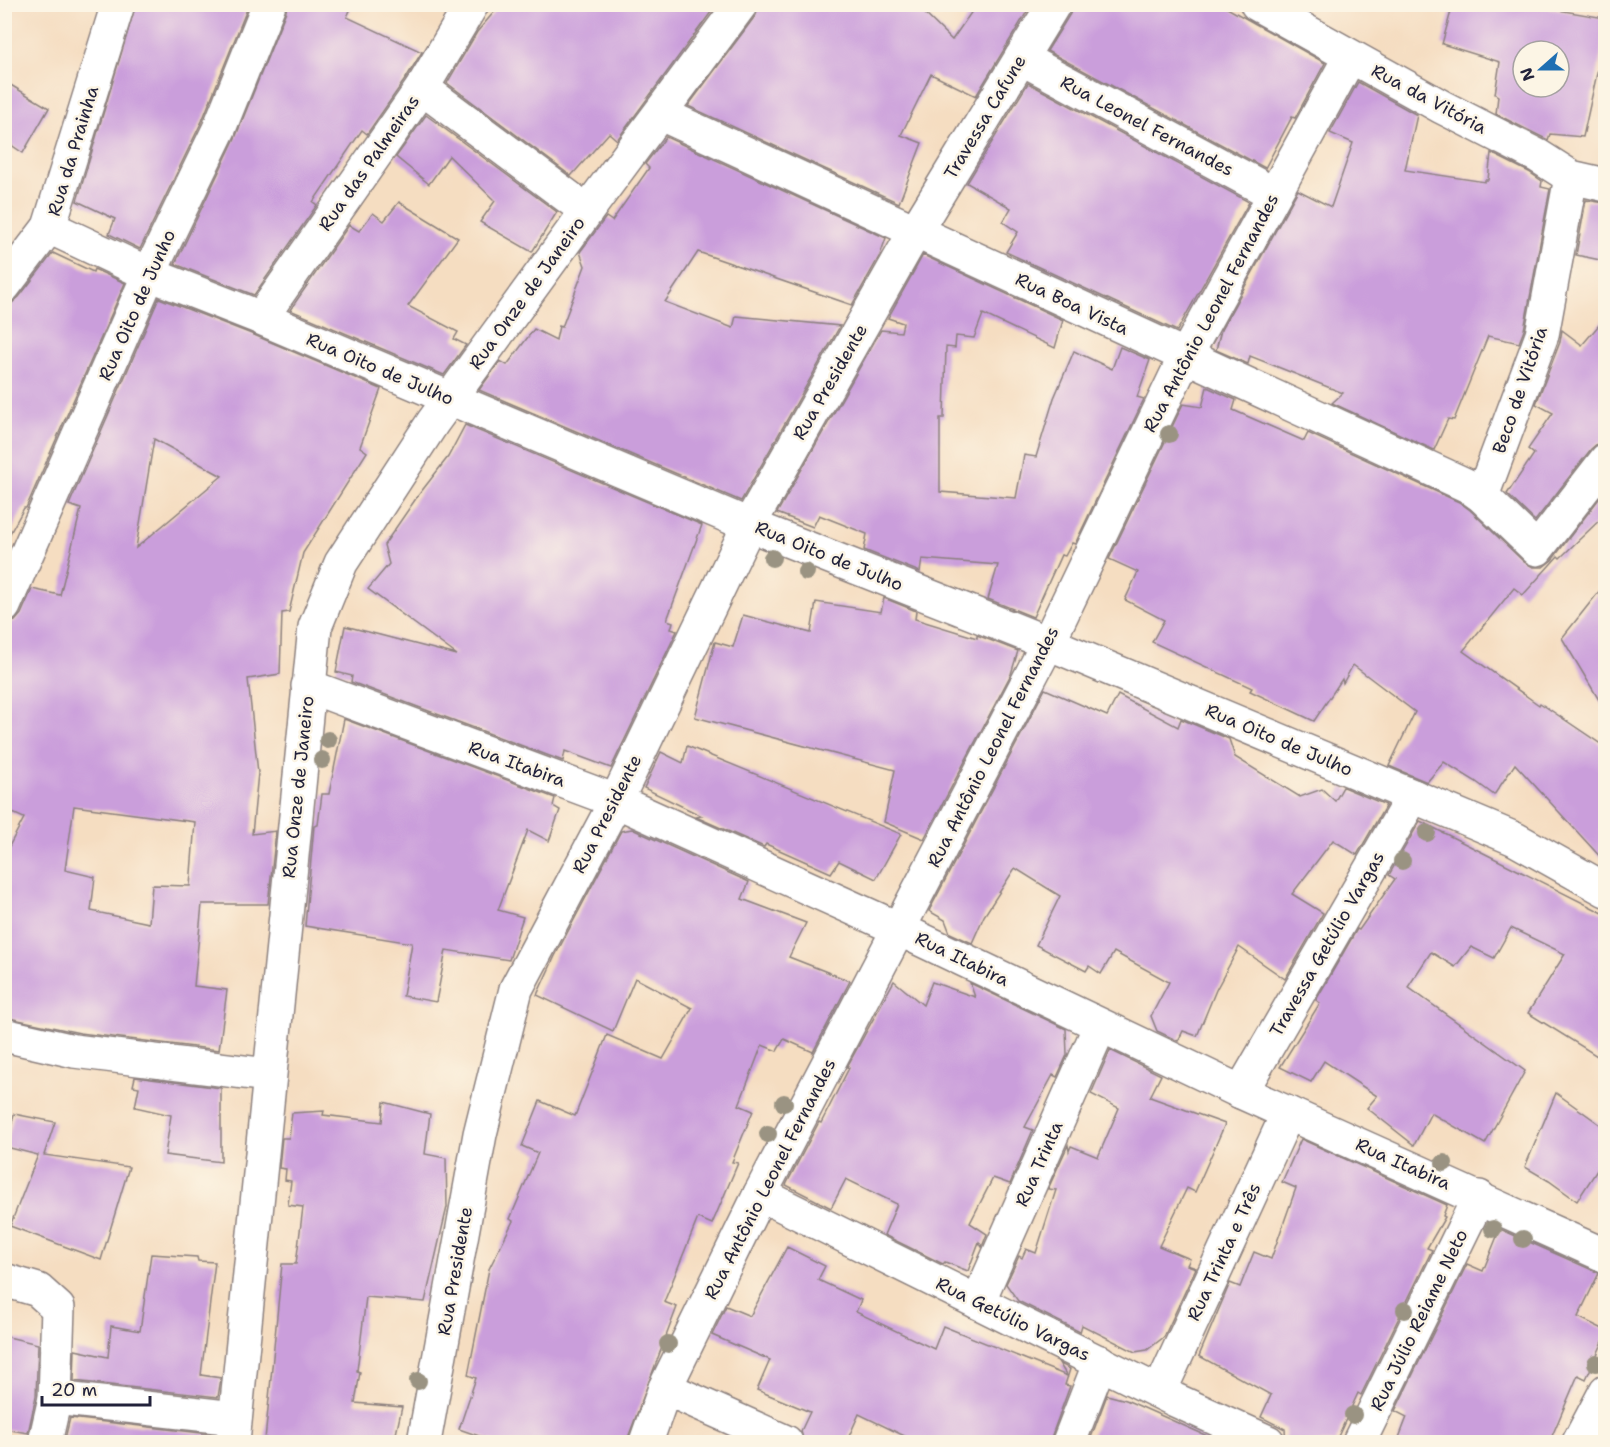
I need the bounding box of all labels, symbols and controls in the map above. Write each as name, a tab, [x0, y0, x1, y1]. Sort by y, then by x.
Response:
north arrow	[1511, 39, 1571, 99]
street label: Travessa Cafune	[938, 51, 1032, 183]
street label: Rua da Vitória	[1367, 59, 1491, 139]
text: N	[1515, 65, 1540, 84]
street label: Rua Leonel Fernandes	[1056, 70, 1238, 182]
street label: Rua da Prainha	[42, 83, 104, 219]
street label: Rua das Palmeiras	[313, 90, 425, 236]
street label: Rua Antônio Leonel Fernandes	[1138, 189, 1284, 437]
street label: Rua Onze de Janeiro	[463, 212, 591, 374]
street label: Rua Oito de Junho	[93, 226, 181, 384]
street label: Rua Boa Vista	[1011, 267, 1133, 341]
street label: Rua Presidente	[787, 320, 873, 444]
street label: Beco de Vitória	[1487, 323, 1553, 457]
street label: Rua Oito de Julho	[303, 327, 457, 411]
street label: Rua Oito de Julho	[751, 515, 907, 597]
street label: Rua Antônio Leonel Fernandes	[922, 622, 1064, 872]
street label: Rua Onze de Janeiro	[276, 695, 320, 879]
street label: Rua Oito de Julho	[1202, 698, 1356, 782]
street label: Rua Itabira	[465, 735, 569, 793]
street label: Rua Presidente	[567, 751, 647, 877]
street label: Travessa Getúlio Vargas	[1264, 847, 1390, 1041]
street label: Rua Itabira	[911, 926, 1013, 992]
street label: Rua Antônio Leonel Fernandes	[699, 1054, 841, 1304]
street label: Rua Trinta	[1009, 1117, 1069, 1211]
street label: Rua Itabira	[1352, 1132, 1454, 1196]
street label: Rua Trinta e Três	[1181, 1179, 1267, 1325]
street label: Rua Presidente	[432, 1205, 478, 1337]
street label: Rua Júlio Reiame Neto	[1365, 1225, 1473, 1415]
street label: Rua Getúlio Vargas	[932, 1271, 1094, 1367]
scale bar	[42, 1369, 150, 1407]
text: 20 m	[51, 1378, 97, 1402]

